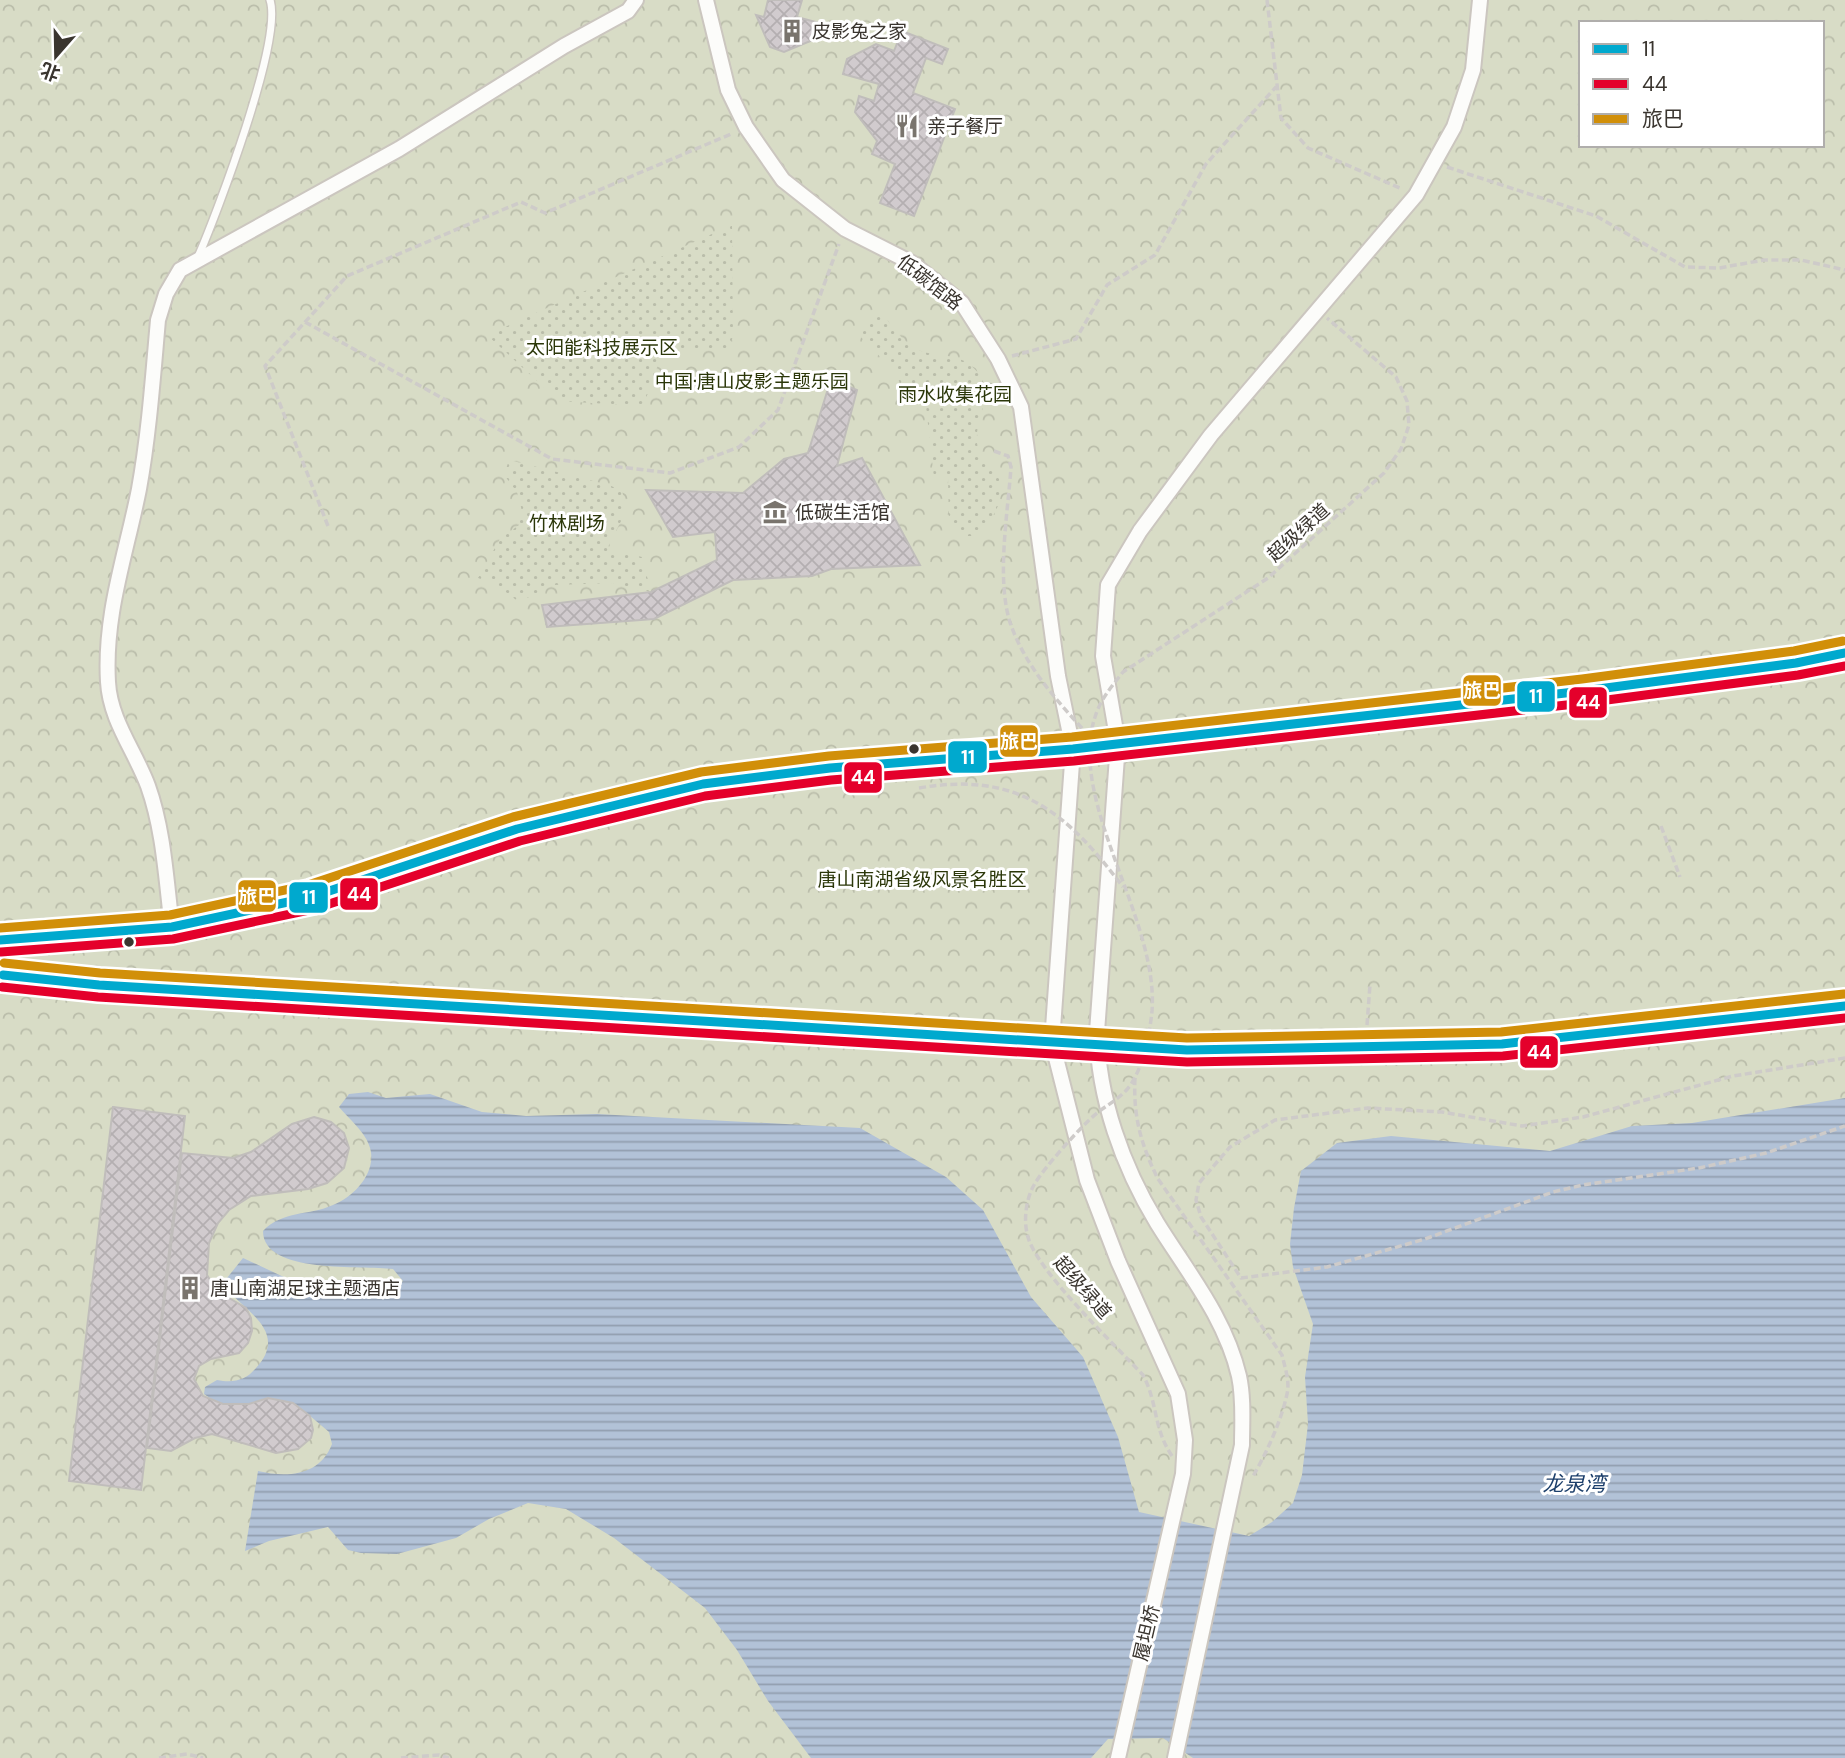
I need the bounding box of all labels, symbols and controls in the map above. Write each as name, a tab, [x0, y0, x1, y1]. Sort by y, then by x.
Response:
building icon: 皮影兔之家	[778, 17, 806, 45]
place label: 皮影兔之家	[812, 19, 907, 44]
north arrow	[21, 21, 91, 91]
legend	[1579, 21, 1824, 147]
text: 11	[1642, 35, 1655, 63]
text: 北	[37, 57, 64, 87]
text: 44	[1642, 70, 1668, 98]
text: 旅巴	[1642, 105, 1684, 133]
restaurant icon: 亲子餐厅	[893, 112, 921, 140]
place label: 亲子餐厅	[927, 114, 1003, 139]
street label: 低碳馆路	[892, 249, 967, 316]
park label: 太阳能科技展示区	[526, 335, 678, 360]
park label: 中国·唐山皮影主题乐园	[655, 369, 849, 394]
park label: 雨水收集花园	[898, 382, 1012, 407]
museum icon: 低碳生活馆	[761, 498, 789, 526]
street label: 超级绿道	[1262, 498, 1335, 567]
place label: 低碳生活馆	[795, 500, 890, 525]
park label: 竹林剧场	[529, 511, 605, 536]
line badge: 旅巴	[1462, 674, 1502, 707]
text: 旅巴	[1463, 678, 1501, 703]
line badge: 11	[1516, 680, 1556, 713]
text: 11	[1529, 684, 1543, 709]
line badge: 44	[1568, 686, 1608, 719]
text: 44	[1576, 690, 1600, 715]
line badge: 旅巴	[999, 724, 1039, 758]
text: 旅巴	[1000, 729, 1038, 754]
line badge: 11	[947, 740, 988, 774]
unlabelled marker	[907, 742, 921, 756]
text: 11	[961, 745, 975, 770]
line badge: 44	[843, 761, 883, 794]
text: 44	[851, 765, 875, 790]
park label: 唐山南湖省级风景名胜区	[817, 867, 1027, 892]
line badge: 44	[339, 877, 379, 911]
line badge: 旅巴	[237, 879, 277, 913]
line badge: 11	[288, 881, 329, 914]
text: 44	[347, 882, 371, 907]
text: 旅巴	[238, 884, 276, 909]
text: 11	[302, 885, 316, 910]
unlabelled marker	[122, 935, 136, 949]
line badge: 44	[1519, 1035, 1559, 1069]
text: 44	[1527, 1040, 1551, 1065]
street label: 超级绿道	[1048, 1250, 1117, 1324]
building icon: 唐山南湖足球主题酒店	[176, 1274, 204, 1302]
place label: 唐山南湖足球主题酒店	[210, 1276, 400, 1301]
water label: 龙泉湾	[1543, 1470, 1608, 1498]
street label: 履坦桥	[1128, 1603, 1165, 1664]

